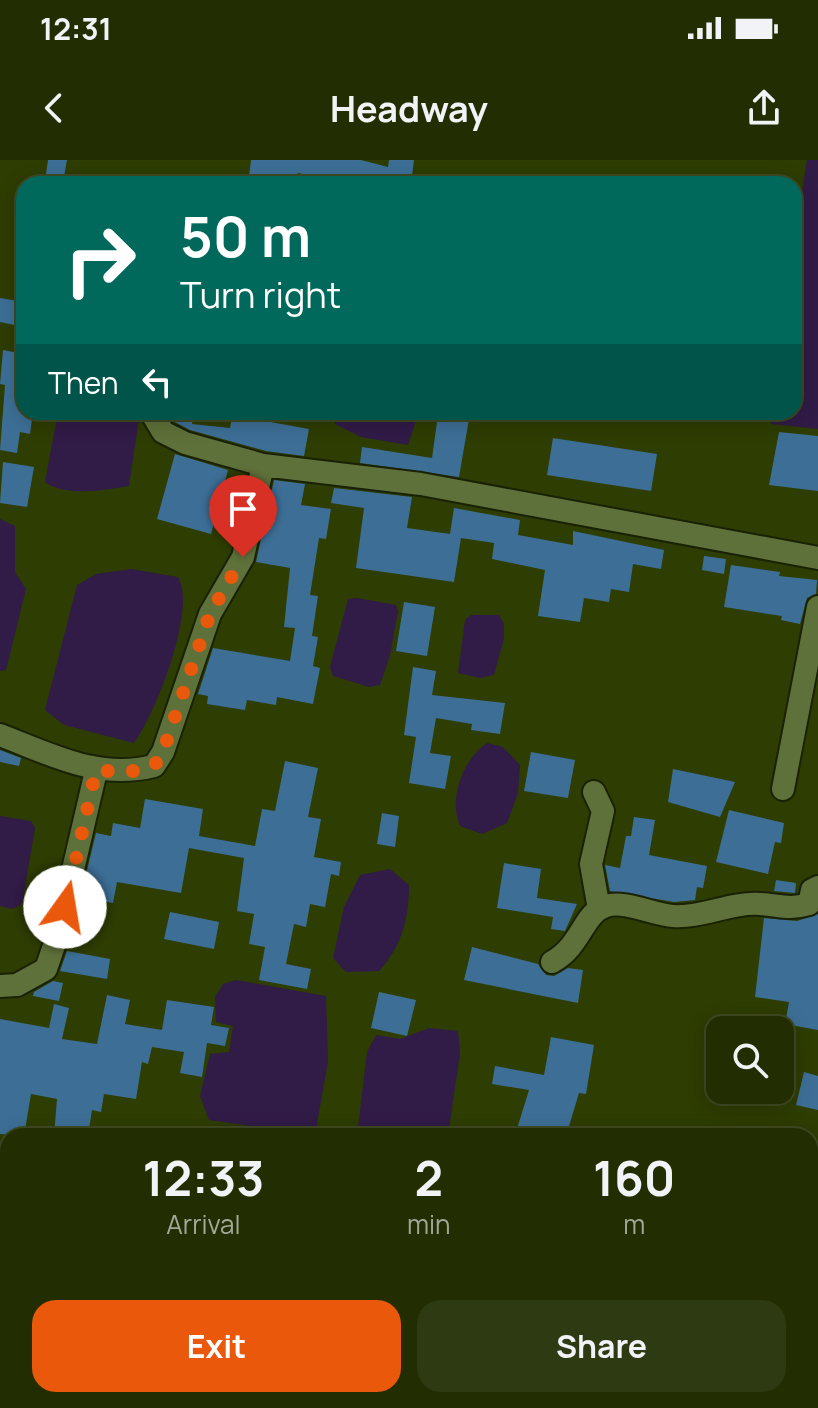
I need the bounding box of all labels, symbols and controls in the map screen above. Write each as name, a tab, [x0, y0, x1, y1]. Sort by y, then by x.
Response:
text: 12:31	[40, 8, 112, 49]
text: Headway	[330, 84, 488, 133]
icon: back	[32, 86, 76, 130]
icon: share	[742, 86, 786, 130]
text: 50 m	[180, 197, 311, 274]
icon: right	[48, 208, 152, 312]
text: Turn right	[180, 270, 341, 319]
icon: left	[135, 360, 179, 404]
text: Then	[48, 362, 119, 403]
pin	[209, 475, 277, 557]
icon: arrive	[221, 487, 265, 531]
position arrow	[23, 865, 107, 949]
map controls	[706, 1016, 794, 1104]
button: search	[706, 1016, 794, 1104]
text: 12:33	[143, 1145, 264, 1210]
text: 2	[414, 1145, 443, 1210]
text: 160	[593, 1145, 675, 1210]
text: Arrival	[166, 1206, 241, 1242]
text: min	[407, 1206, 450, 1242]
text: m	[623, 1206, 645, 1242]
button: Exit	[32, 1300, 401, 1392]
button: Share	[417, 1300, 786, 1392]

